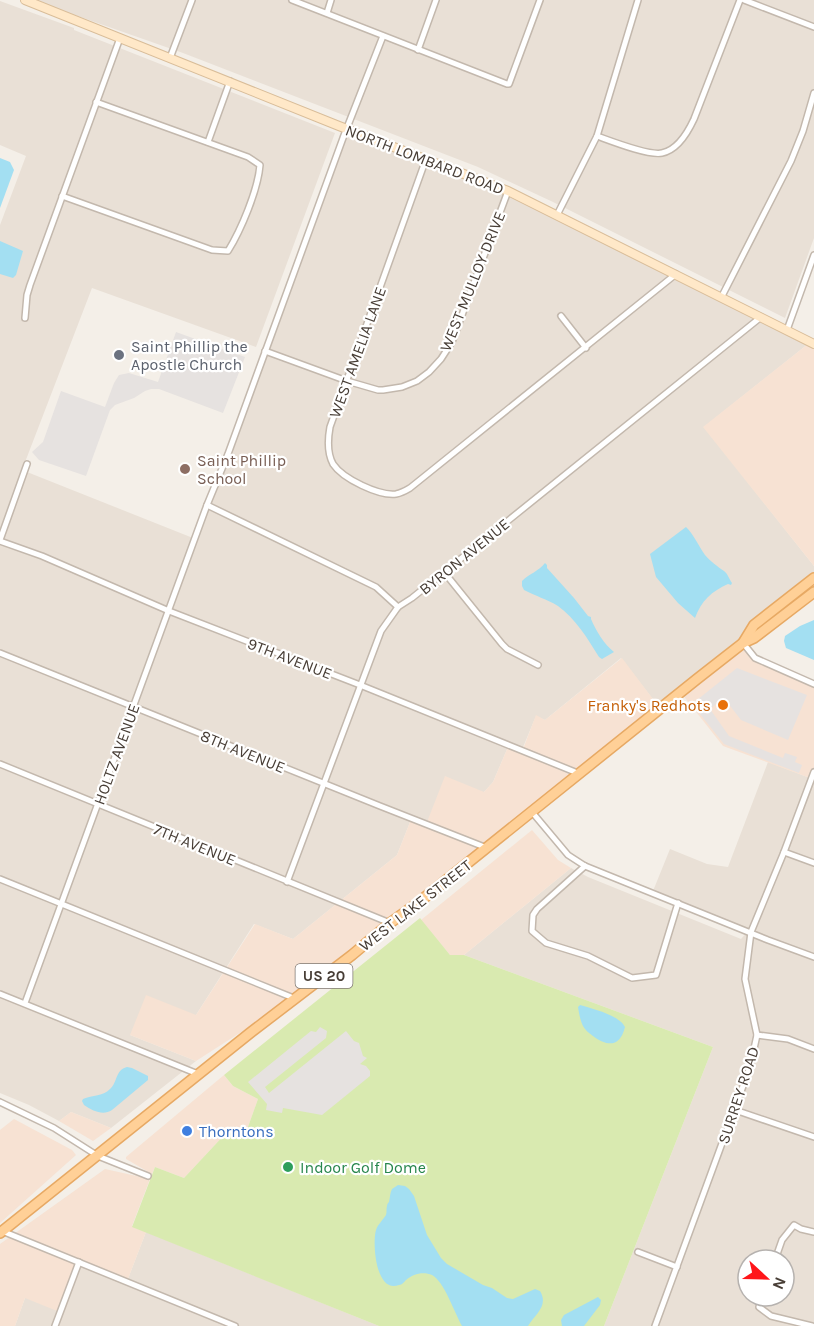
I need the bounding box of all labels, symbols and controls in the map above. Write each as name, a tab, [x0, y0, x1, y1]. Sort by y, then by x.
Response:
street label: NORTH LOMBARD ROAD	[343, 120, 507, 198]
street label: WEST MULLOY DRIVE	[436, 208, 509, 354]
street label: WEST AMELIA LANE	[325, 284, 390, 420]
place label: Saint Phillip the Apostle Church	[131, 337, 248, 374]
marker: Saint Phillip the Apostle Church	[112, 348, 126, 362]
place label: Saint Phillip School	[197, 451, 286, 488]
marker: Saint Phillip School	[178, 462, 192, 476]
street label: BYRON AVENUE	[415, 514, 513, 599]
street label: 9TH AVENUE	[245, 634, 335, 683]
place label: Franky's Redhots	[587, 696, 711, 715]
marker: Franky's Redhots	[716, 698, 730, 712]
street label: HOLTZ AVENUE	[89, 701, 144, 807]
street label: 8TH AVENUE	[198, 726, 288, 777]
street label: 7TH AVENUE	[151, 819, 239, 870]
street label: WEST LAKE STREET	[355, 856, 475, 955]
road number: US 20	[296, 964, 352, 988]
street label: SURREY ROAD	[714, 1044, 763, 1146]
place label: Thorntons	[199, 1122, 274, 1141]
marker: Thorntons	[180, 1124, 194, 1138]
place label: Indoor Golf Dome	[300, 1158, 426, 1177]
marker: Indoor Golf Dome	[281, 1160, 295, 1174]
north arrow	[736, 1248, 796, 1308]
text: N	[768, 1275, 790, 1292]

